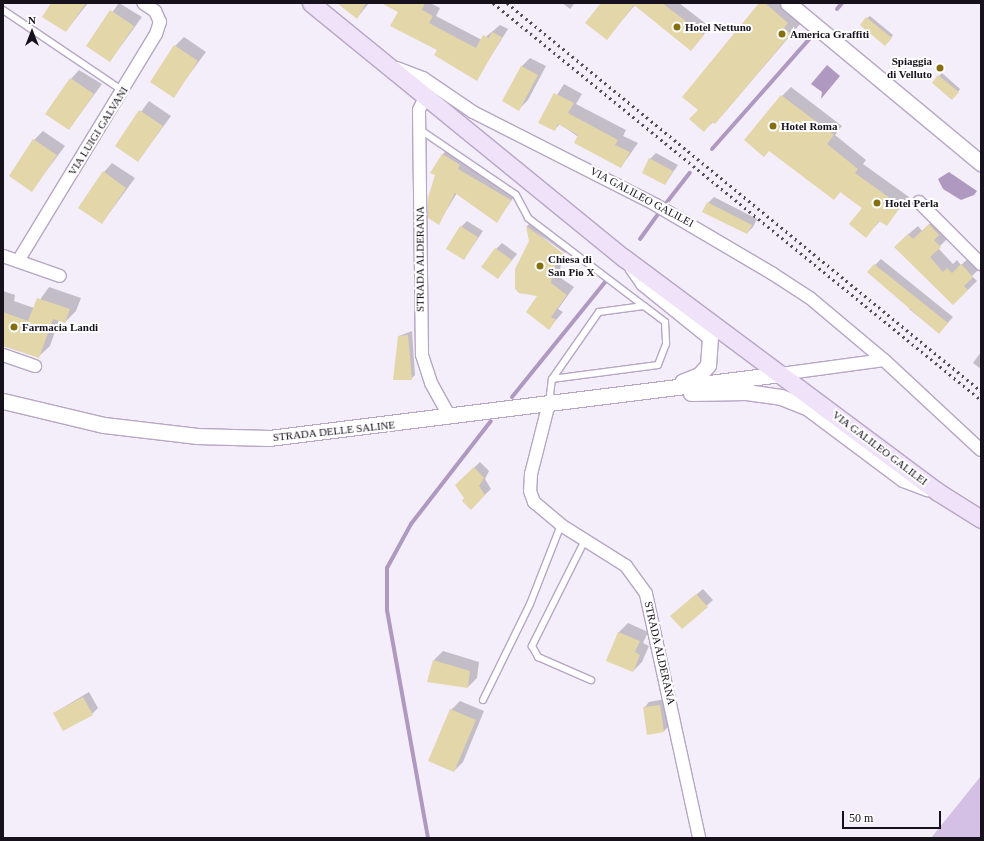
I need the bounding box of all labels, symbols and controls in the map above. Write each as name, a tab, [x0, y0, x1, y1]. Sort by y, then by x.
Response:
north arrow	[12, 12, 52, 52]
text: N	[28, 14, 36, 26]
place label: Hotel Nettuno	[685, 20, 751, 34]
marker: Hotel Nettuno	[672, 22, 682, 32]
place label: America Graffiti	[790, 27, 869, 41]
marker: America Graffiti	[777, 29, 787, 39]
place label: Spiaggia di Velluto	[887, 55, 932, 81]
marker: Spiaggia di Velluto	[935, 63, 945, 73]
street label: VIA LUIGI GALVANI	[65, 84, 131, 178]
place label: Hotel Roma	[781, 119, 838, 133]
marker: Hotel Roma	[768, 121, 778, 131]
street label: VIA GALILEO GALILEI	[588, 164, 696, 230]
place label: Hotel Perla	[885, 196, 938, 210]
marker: Hotel Perla	[872, 198, 882, 208]
street label: STRADA ALDERANA	[413, 205, 427, 313]
place label: Chiesa di San Pio X	[548, 253, 594, 279]
marker: Chiesa di San Pio X	[535, 261, 545, 271]
place label: Farmacia Landi	[22, 320, 98, 334]
marker: Farmacia Landi	[9, 322, 19, 332]
street label: VIA GALILEO GALILEI	[830, 408, 930, 488]
street label: STRADA DELLE SALINE	[272, 418, 396, 444]
street label: STRADA ALDERANA	[642, 599, 678, 707]
scale bar	[844, 803, 943, 829]
text: 50 m	[849, 811, 873, 825]

